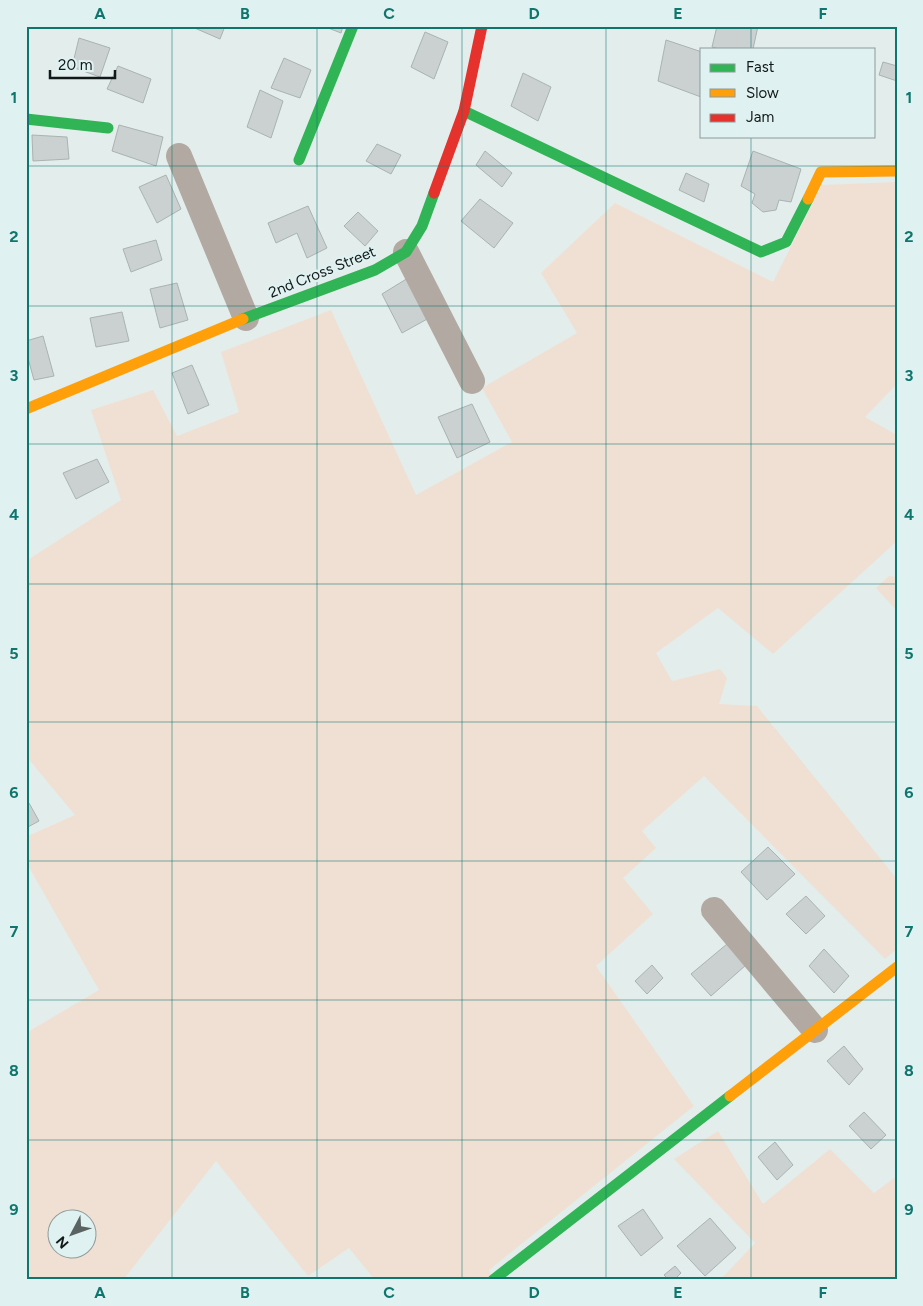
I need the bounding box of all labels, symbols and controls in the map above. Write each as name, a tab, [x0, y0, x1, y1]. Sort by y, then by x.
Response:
text: A	[94, 4, 106, 23]
text: B	[240, 4, 250, 23]
text: C	[383, 4, 395, 23]
text: D	[528, 4, 540, 23]
text: E	[673, 4, 683, 23]
text: F	[819, 4, 828, 23]
scale bar	[50, 48, 115, 80]
legend	[700, 48, 876, 138]
text: 20 m	[58, 56, 92, 74]
text: Fast	[746, 58, 775, 76]
text: Slow	[746, 84, 779, 102]
text: 1	[11, 88, 17, 107]
text: 1	[906, 88, 912, 107]
text: Jam	[746, 108, 774, 126]
text: 2	[9, 227, 19, 246]
text: 2	[904, 227, 914, 246]
street label: 2nd Cross Street	[266, 242, 378, 302]
text: 3	[10, 366, 19, 385]
text: 3	[905, 366, 914, 385]
text: 4	[9, 505, 19, 524]
text: 4	[904, 505, 914, 524]
text: 5	[9, 644, 19, 663]
text: 5	[904, 644, 914, 663]
text: 6	[9, 783, 19, 802]
text: 6	[904, 783, 914, 802]
text: 7	[10, 922, 19, 941]
text: 7	[905, 922, 914, 941]
text: 8	[9, 1061, 19, 1080]
text: 8	[904, 1061, 914, 1080]
text: 9	[9, 1200, 19, 1219]
text: 9	[904, 1200, 914, 1219]
north arrow	[48, 1208, 98, 1258]
text: N	[53, 1233, 73, 1252]
text: A	[94, 1283, 106, 1302]
text: B	[240, 1283, 250, 1302]
text: C	[383, 1283, 395, 1302]
text: D	[528, 1283, 540, 1302]
text: E	[673, 1283, 683, 1302]
text: F	[819, 1283, 828, 1302]

